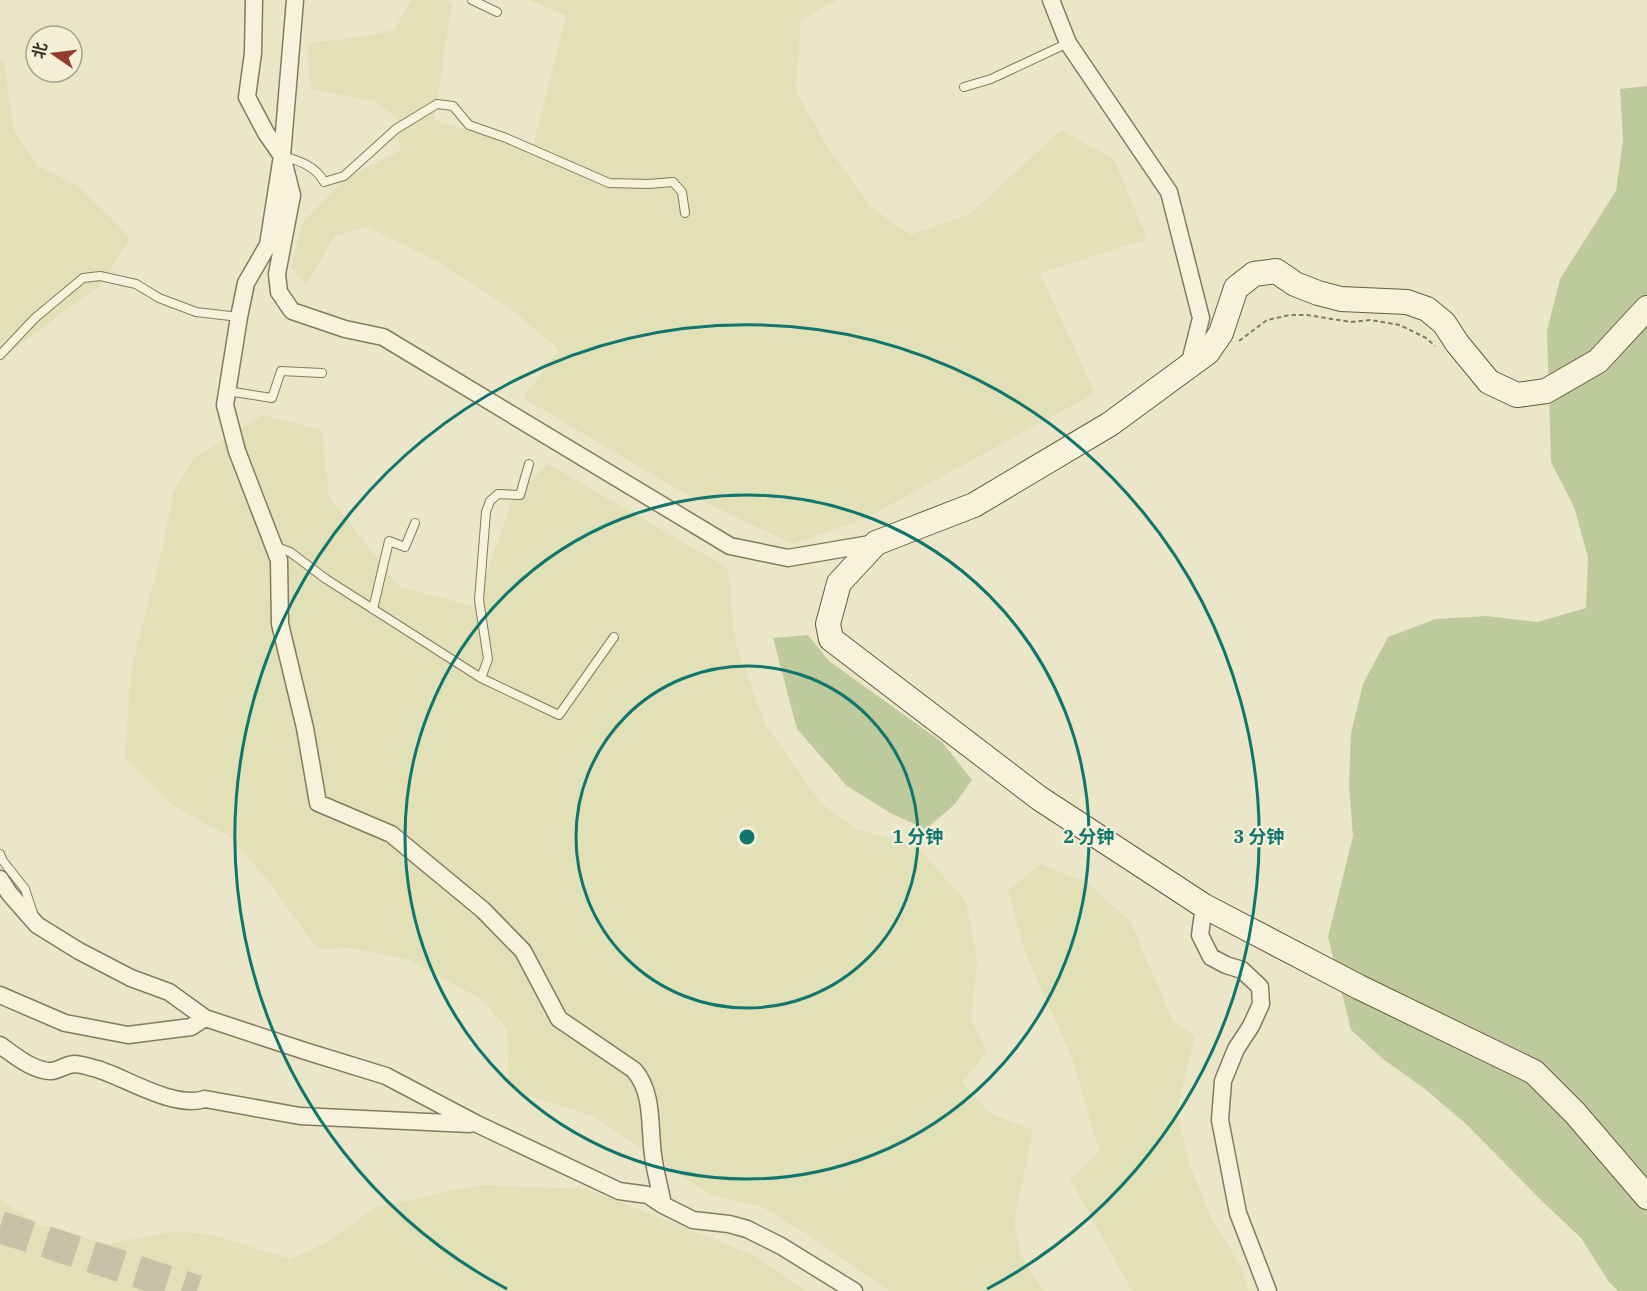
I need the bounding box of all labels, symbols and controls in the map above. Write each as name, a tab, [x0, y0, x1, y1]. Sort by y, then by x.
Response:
north arrow	[24, 24, 84, 84]
text: 北	[28, 40, 51, 61]
text: 1 分钟	[893, 825, 943, 848]
text: 2 分钟	[1064, 825, 1114, 848]
text: 3 分钟	[1234, 825, 1284, 848]
centre of rings	[737, 827, 757, 847]

